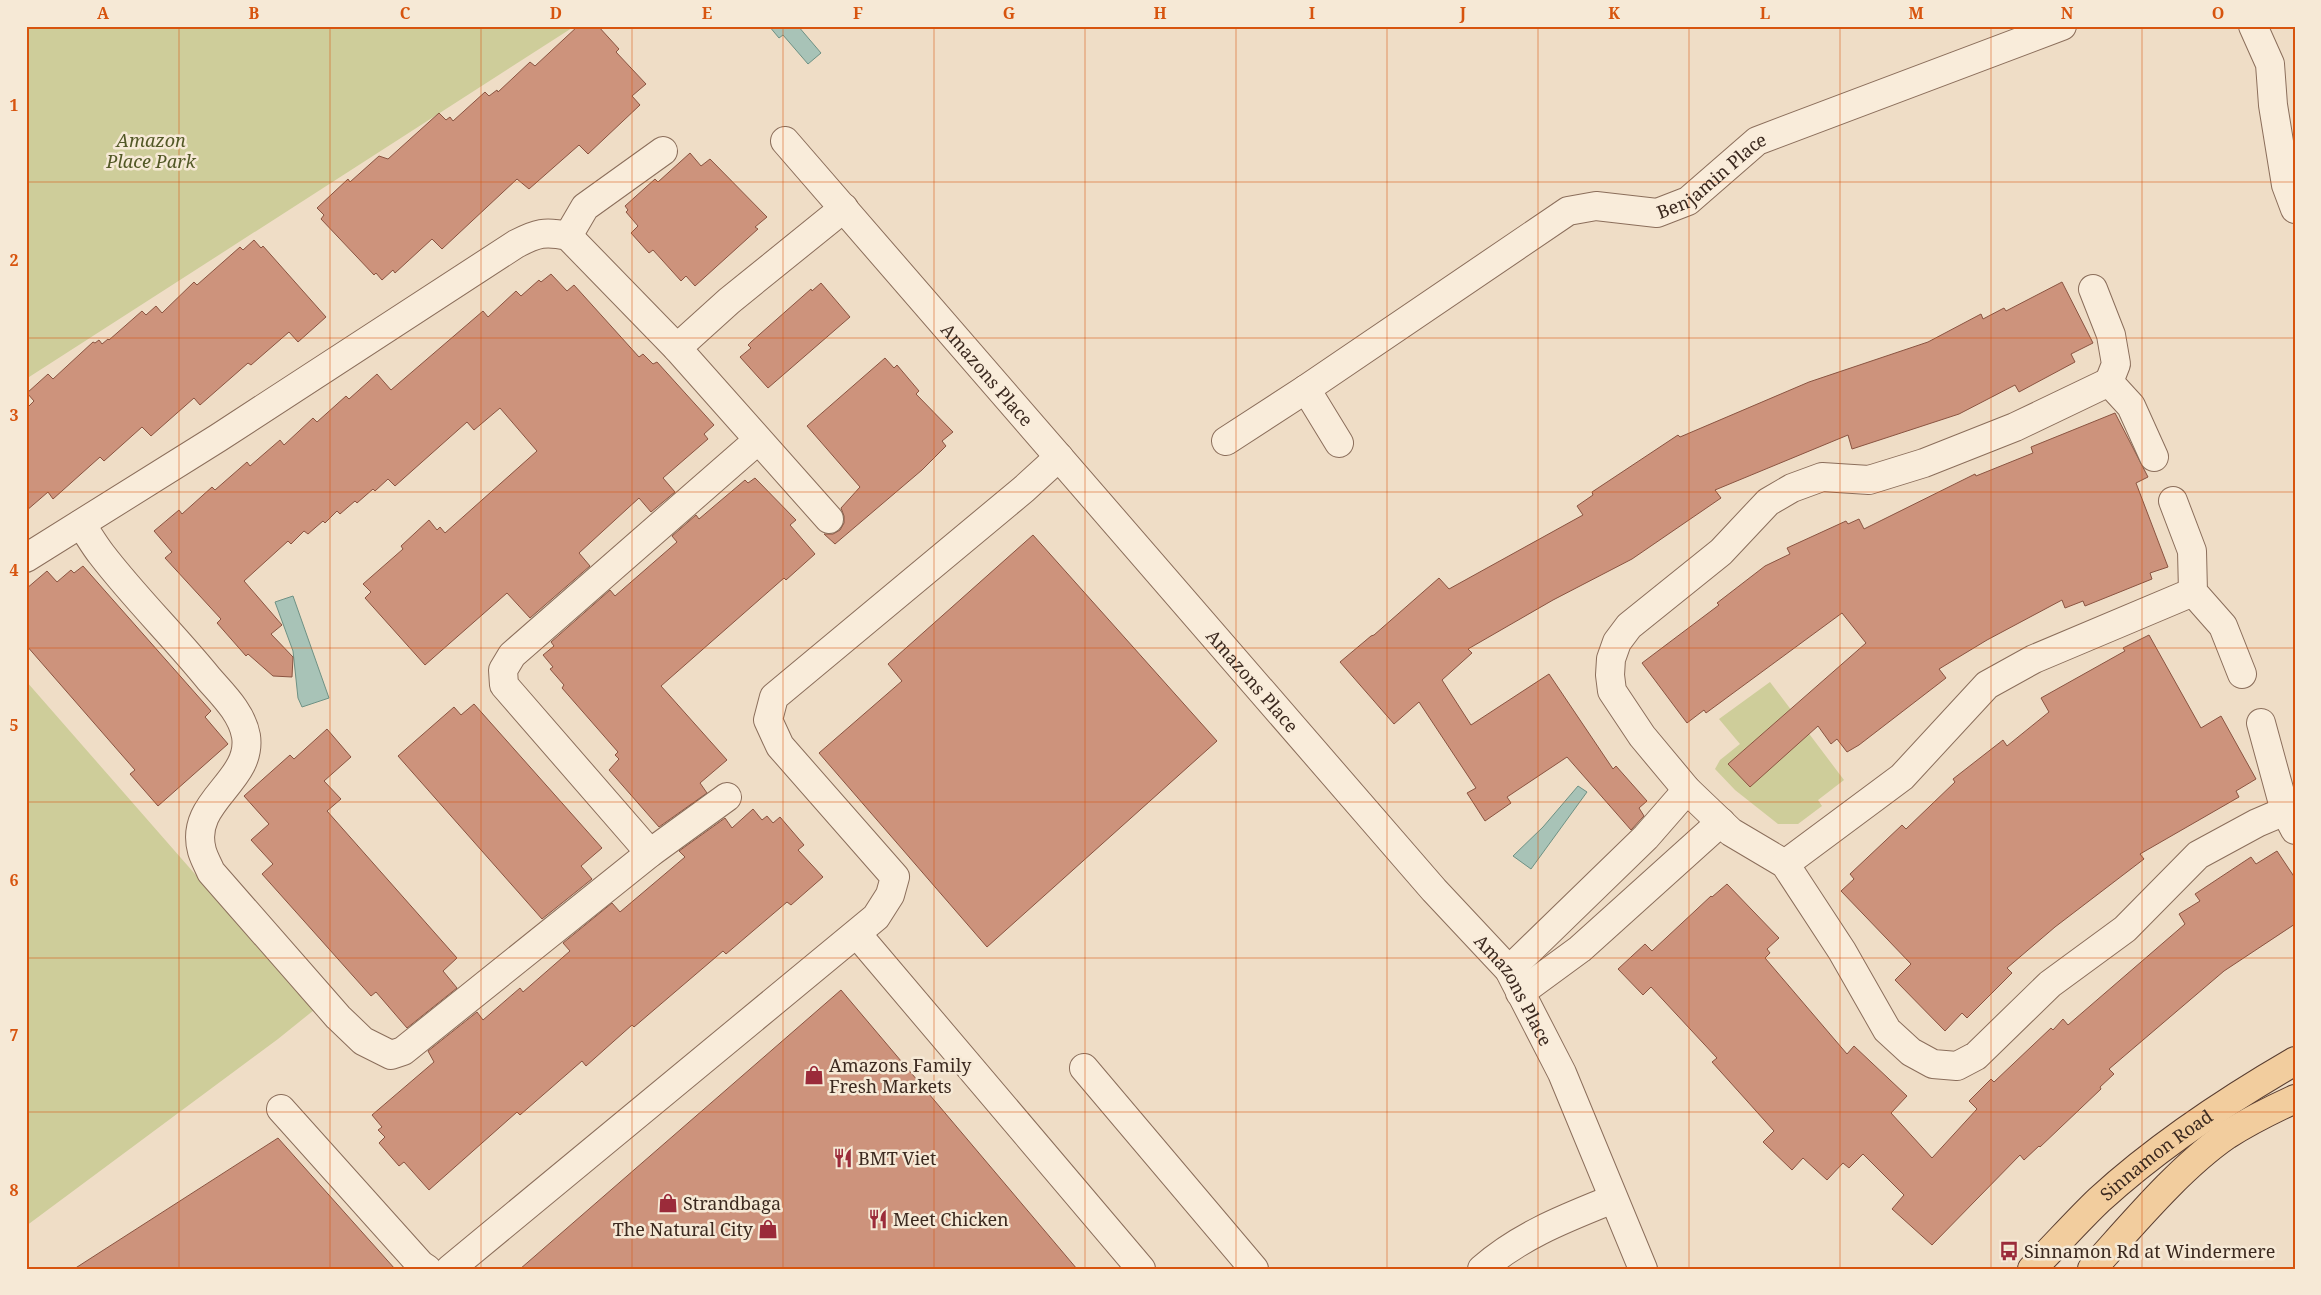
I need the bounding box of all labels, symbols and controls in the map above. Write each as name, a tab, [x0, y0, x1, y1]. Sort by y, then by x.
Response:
text: A	[97, 2, 110, 24]
text: B	[249, 2, 260, 24]
text: C	[400, 2, 411, 24]
text: D	[550, 2, 562, 24]
text: E	[702, 2, 712, 24]
text: F	[853, 2, 863, 24]
text: G	[1003, 2, 1015, 24]
text: H	[1153, 2, 1167, 24]
text: I	[1309, 2, 1315, 24]
text: J	[1459, 2, 1467, 24]
text: K	[1608, 2, 1620, 24]
text: L	[1760, 2, 1770, 24]
text: M	[1908, 2, 1924, 24]
text: N	[2061, 2, 2074, 24]
text: O	[2212, 2, 2224, 24]
text: 1	[9, 94, 19, 116]
street label: Benjamin Place	[1653, 127, 1769, 224]
park label: Amazon Place Park	[105, 128, 197, 173]
text: 2	[9, 249, 19, 271]
street label: Amazons Place	[936, 318, 1039, 431]
text: 3	[9, 404, 19, 426]
text: 4	[9, 559, 19, 581]
street label: Amazons Place	[1201, 624, 1304, 737]
text: 5	[9, 714, 19, 736]
text: 6	[9, 869, 19, 891]
street label: Amazons Place	[1469, 929, 1558, 1050]
text: 7	[9, 1024, 19, 1046]
place label: Amazons Family Fresh Markets	[829, 1053, 972, 1098]
shop icon: Amazons Family Fresh Markets	[803, 1064, 825, 1086]
street label: Sinnamon Road	[2095, 1104, 2217, 1206]
place label: BMT Viet	[858, 1146, 936, 1170]
restaurant icon: BMT Viet	[832, 1147, 854, 1169]
text: 8	[9, 1179, 19, 1201]
place label: Strandbaga	[683, 1191, 781, 1215]
shop icon: Strandbaga	[657, 1192, 679, 1214]
place label: Meet Chicken	[893, 1207, 1009, 1231]
restaurant icon: Meet Chicken	[867, 1208, 889, 1230]
place label: The Natural City	[613, 1217, 754, 1241]
shop icon: The Natural City	[757, 1218, 779, 1240]
place label: Sinnamon Rd at Windermere	[2024, 1239, 2275, 1263]
bus stop icon: Sinnamon Rd at Windermere	[1998, 1240, 2020, 1262]

